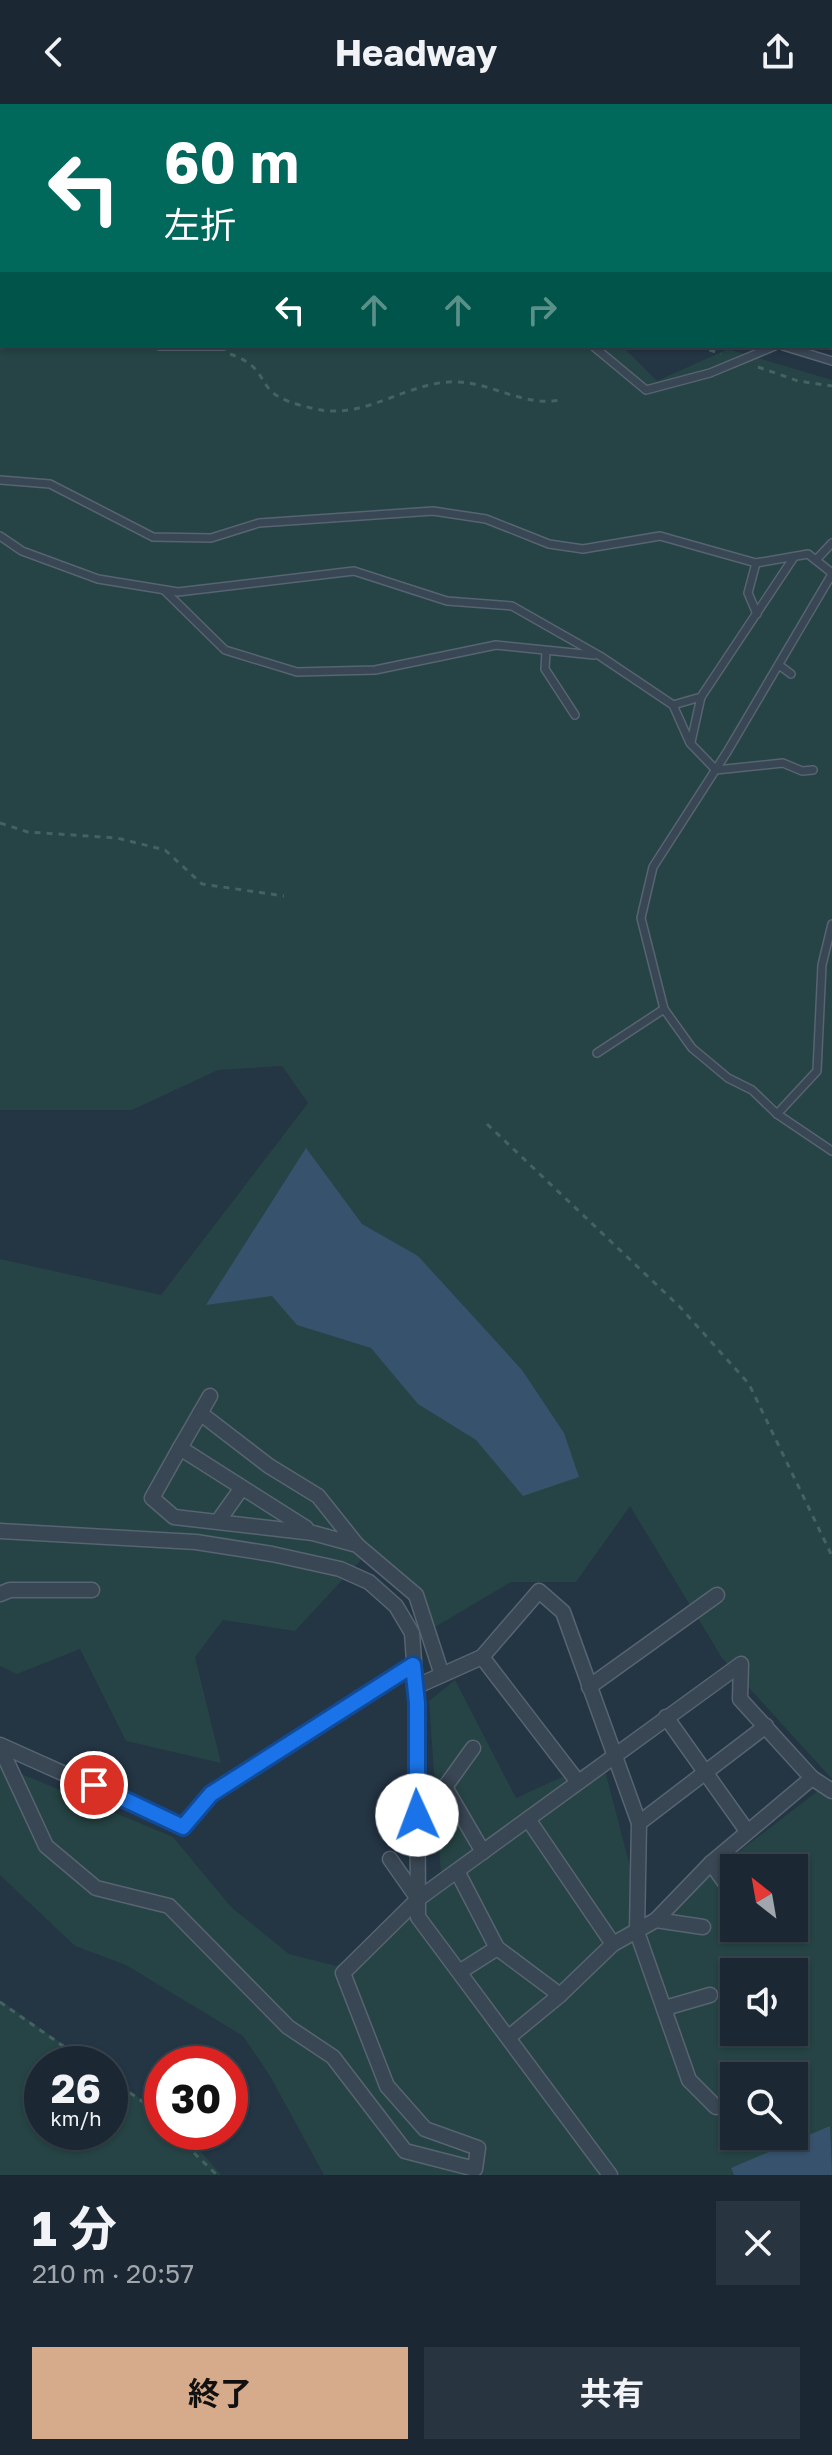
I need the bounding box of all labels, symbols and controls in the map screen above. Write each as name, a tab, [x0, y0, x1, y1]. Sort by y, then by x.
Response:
icon: back	[32, 30, 76, 74]
icon: share	[756, 30, 800, 74]
text: Headway	[335, 31, 497, 74]
text: 60 m	[164, 128, 299, 195]
icon: left	[32, 136, 136, 240]
text: 左折	[164, 203, 236, 246]
icon: left	[268, 288, 312, 332]
icon: ahead	[352, 288, 396, 332]
icon: ahead	[436, 288, 480, 332]
icon: right	[520, 288, 564, 332]
pin	[60, 1751, 128, 1819]
icon: arrive	[72, 1763, 116, 1807]
position arrow	[375, 1773, 459, 1857]
north arrow	[720, 1854, 808, 1942]
map controls	[720, 1854, 808, 2150]
button: sound	[720, 1958, 808, 2046]
speed limit sign: 30	[144, 2046, 248, 2150]
button: search	[720, 2062, 808, 2150]
text: 26	[51, 2064, 101, 2112]
text: km/h	[51, 2106, 101, 2130]
text: 1 分	[32, 2199, 117, 2257]
button: close	[716, 2201, 800, 2285]
text: 210 m · 20:57	[32, 2258, 194, 2289]
button: 終了	[32, 2347, 408, 2439]
button: 共有	[424, 2347, 800, 2439]

